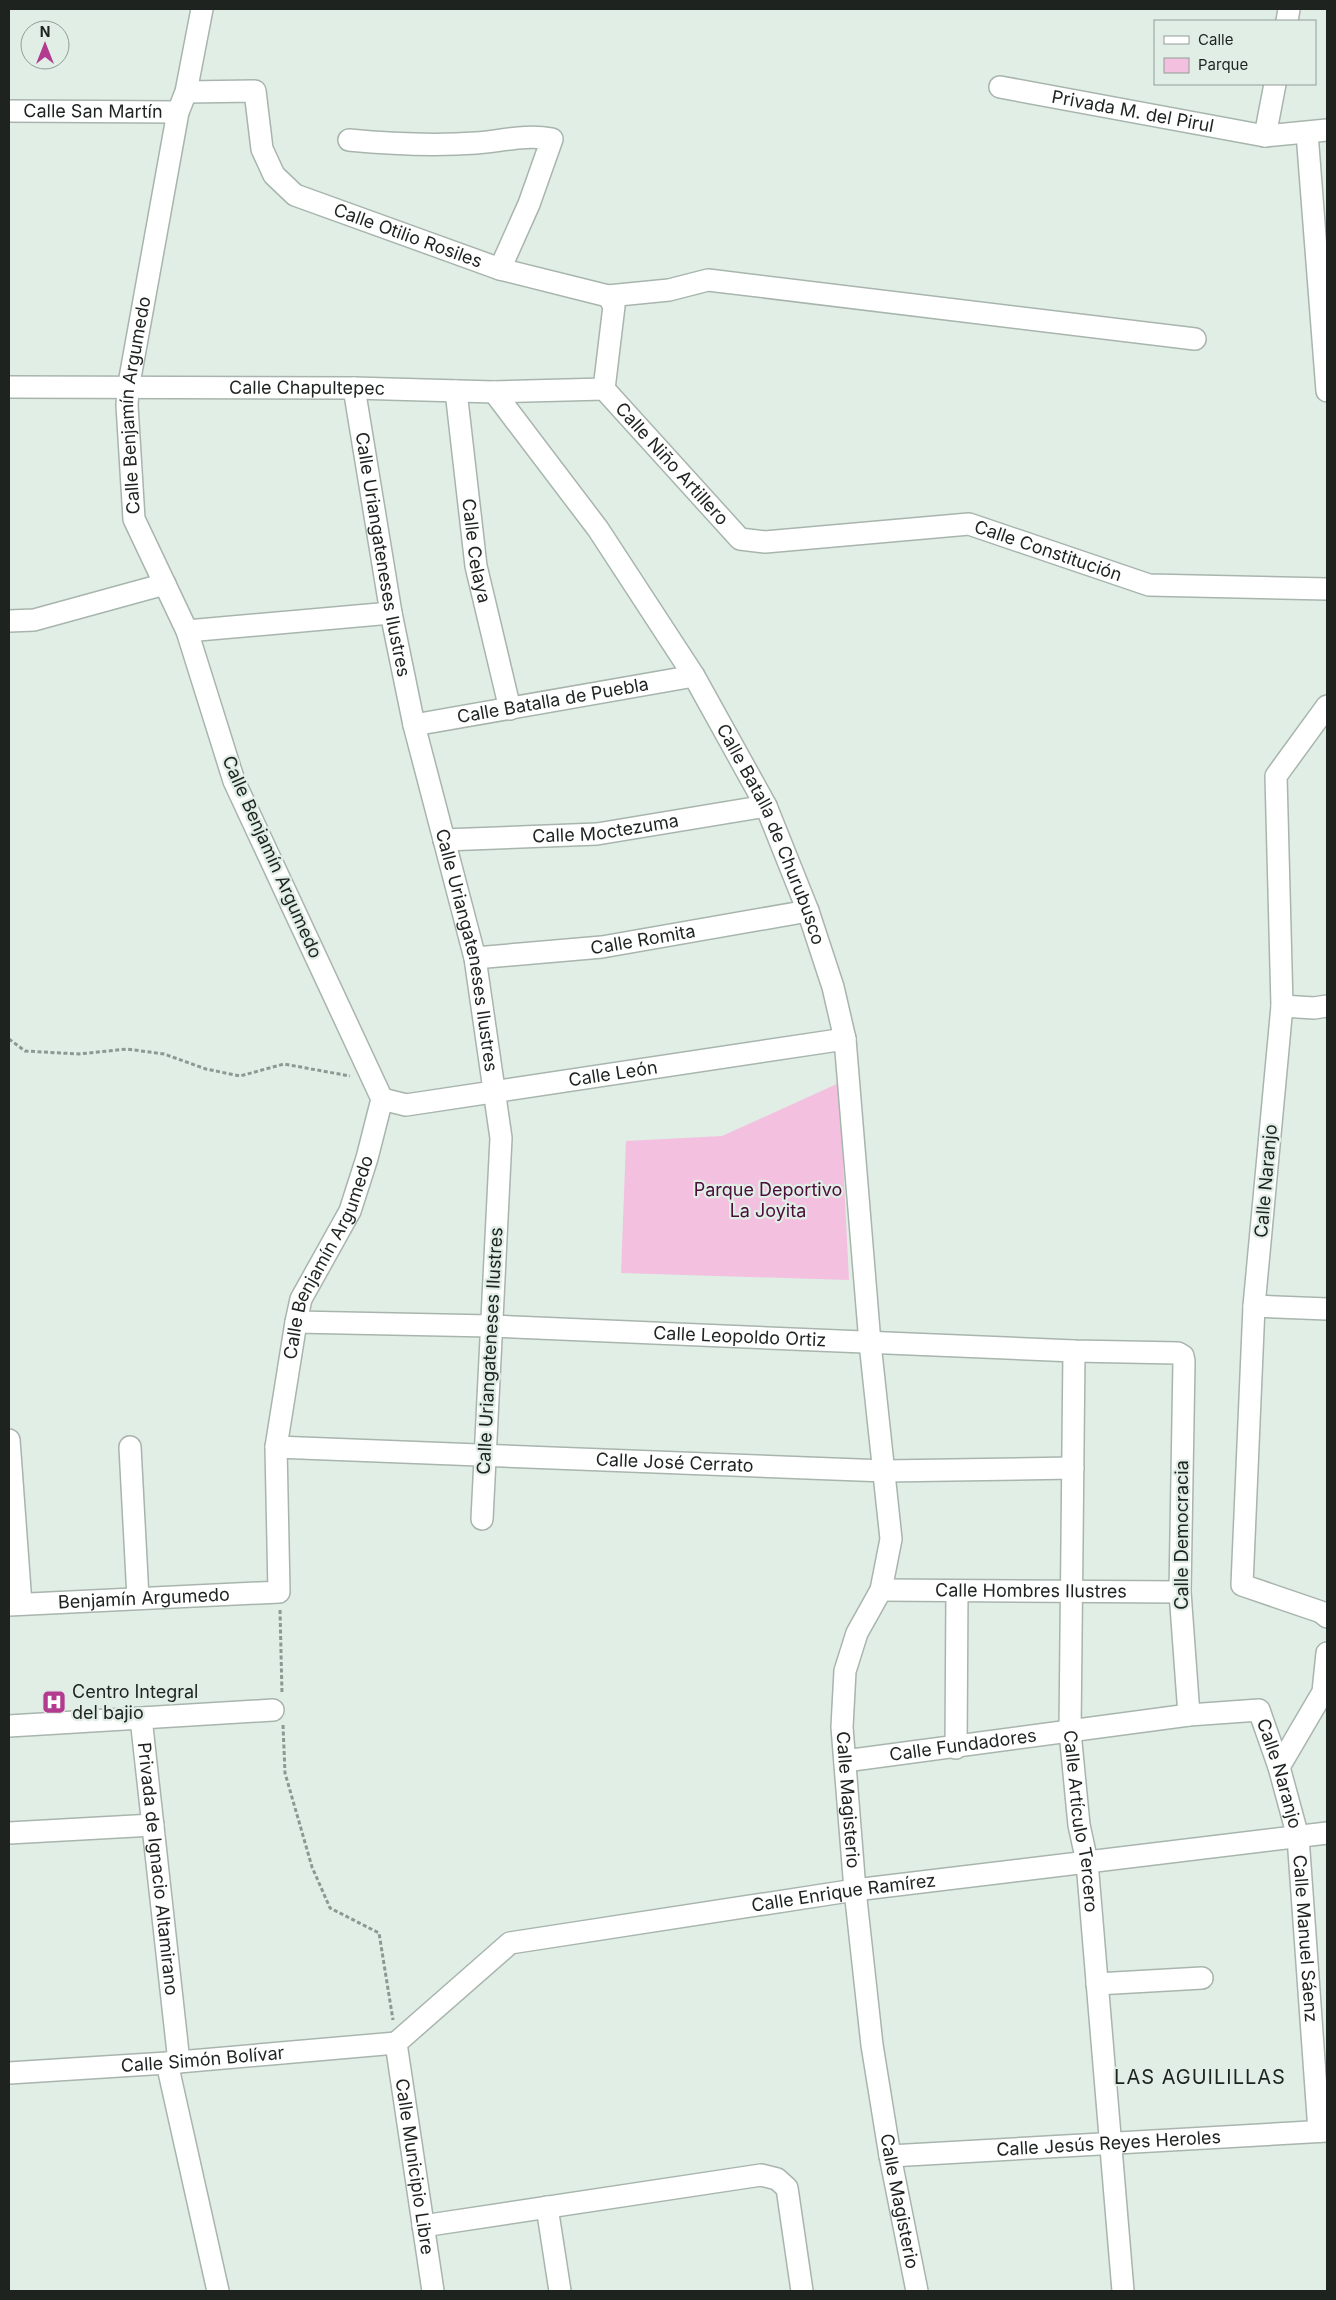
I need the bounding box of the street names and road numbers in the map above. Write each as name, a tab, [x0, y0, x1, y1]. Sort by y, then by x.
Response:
street label: Privada M. del Pirul	[1050, 86, 1216, 136]
street label: Calle San Martín	[23, 100, 163, 122]
street label: Calle Otilio Rosiles	[331, 199, 485, 272]
street label: Calle Benjamín Argumedo	[116, 295, 155, 515]
street label: Calle Chapultepec	[229, 377, 385, 399]
street label: Calle Niño Artillero	[611, 398, 733, 529]
street label: Calle Uriangateneses Ilustres	[351, 431, 415, 679]
street label: Calle Celaya	[458, 497, 495, 605]
street label: Calle Constitución	[972, 516, 1125, 585]
street label: Calle Batalla de Puebla	[455, 673, 650, 727]
street label: Calle Batalla de Churubusco	[713, 720, 829, 947]
street label: Calle Benjamín Argumedo	[218, 752, 327, 961]
street label: Calle Moctezuma	[532, 810, 680, 847]
street label: Calle Uriangateneses Ilustres	[432, 826, 502, 1073]
street label: Calle Romita	[590, 920, 697, 958]
street label: Calle León	[567, 1056, 659, 1090]
street label: Calle Naranjo	[1250, 1123, 1281, 1239]
street label: Calle Benjamín Argumedo	[279, 1153, 377, 1361]
street label: Calle Uriangateneses Ilustres	[473, 1227, 506, 1475]
street label: Calle Leopoldo Ortiz	[653, 1322, 827, 1350]
street label: Calle José Cerrato	[595, 1449, 754, 1476]
street label: Calle Democracia	[1171, 1460, 1192, 1610]
street label: Calle Hombres Ilustres	[935, 1579, 1127, 1602]
street label: Benjamín Argumedo	[57, 1583, 230, 1613]
street label: Calle Naranjo	[1253, 1716, 1306, 1831]
street label: Calle Fundadores	[888, 1724, 1038, 1765]
street label: Calle Artículo Tercero	[1060, 1729, 1102, 1913]
street label: Calle Magisterio	[832, 1731, 864, 1869]
street label: Privada de Ignacio Altamirano	[134, 1741, 183, 1996]
street label: Calle Manuel Sáenz	[1289, 1854, 1322, 2023]
street label: Calle Enrique Ramírez	[750, 1869, 937, 1916]
street label: Calle Simón Bolívar	[120, 2042, 285, 2076]
street label: Calle Municipio Libre	[391, 2077, 438, 2256]
street label: Calle Jesús Reyes Heroles	[996, 2126, 1222, 2160]
street label: Calle Magisterio	[877, 2132, 923, 2271]

